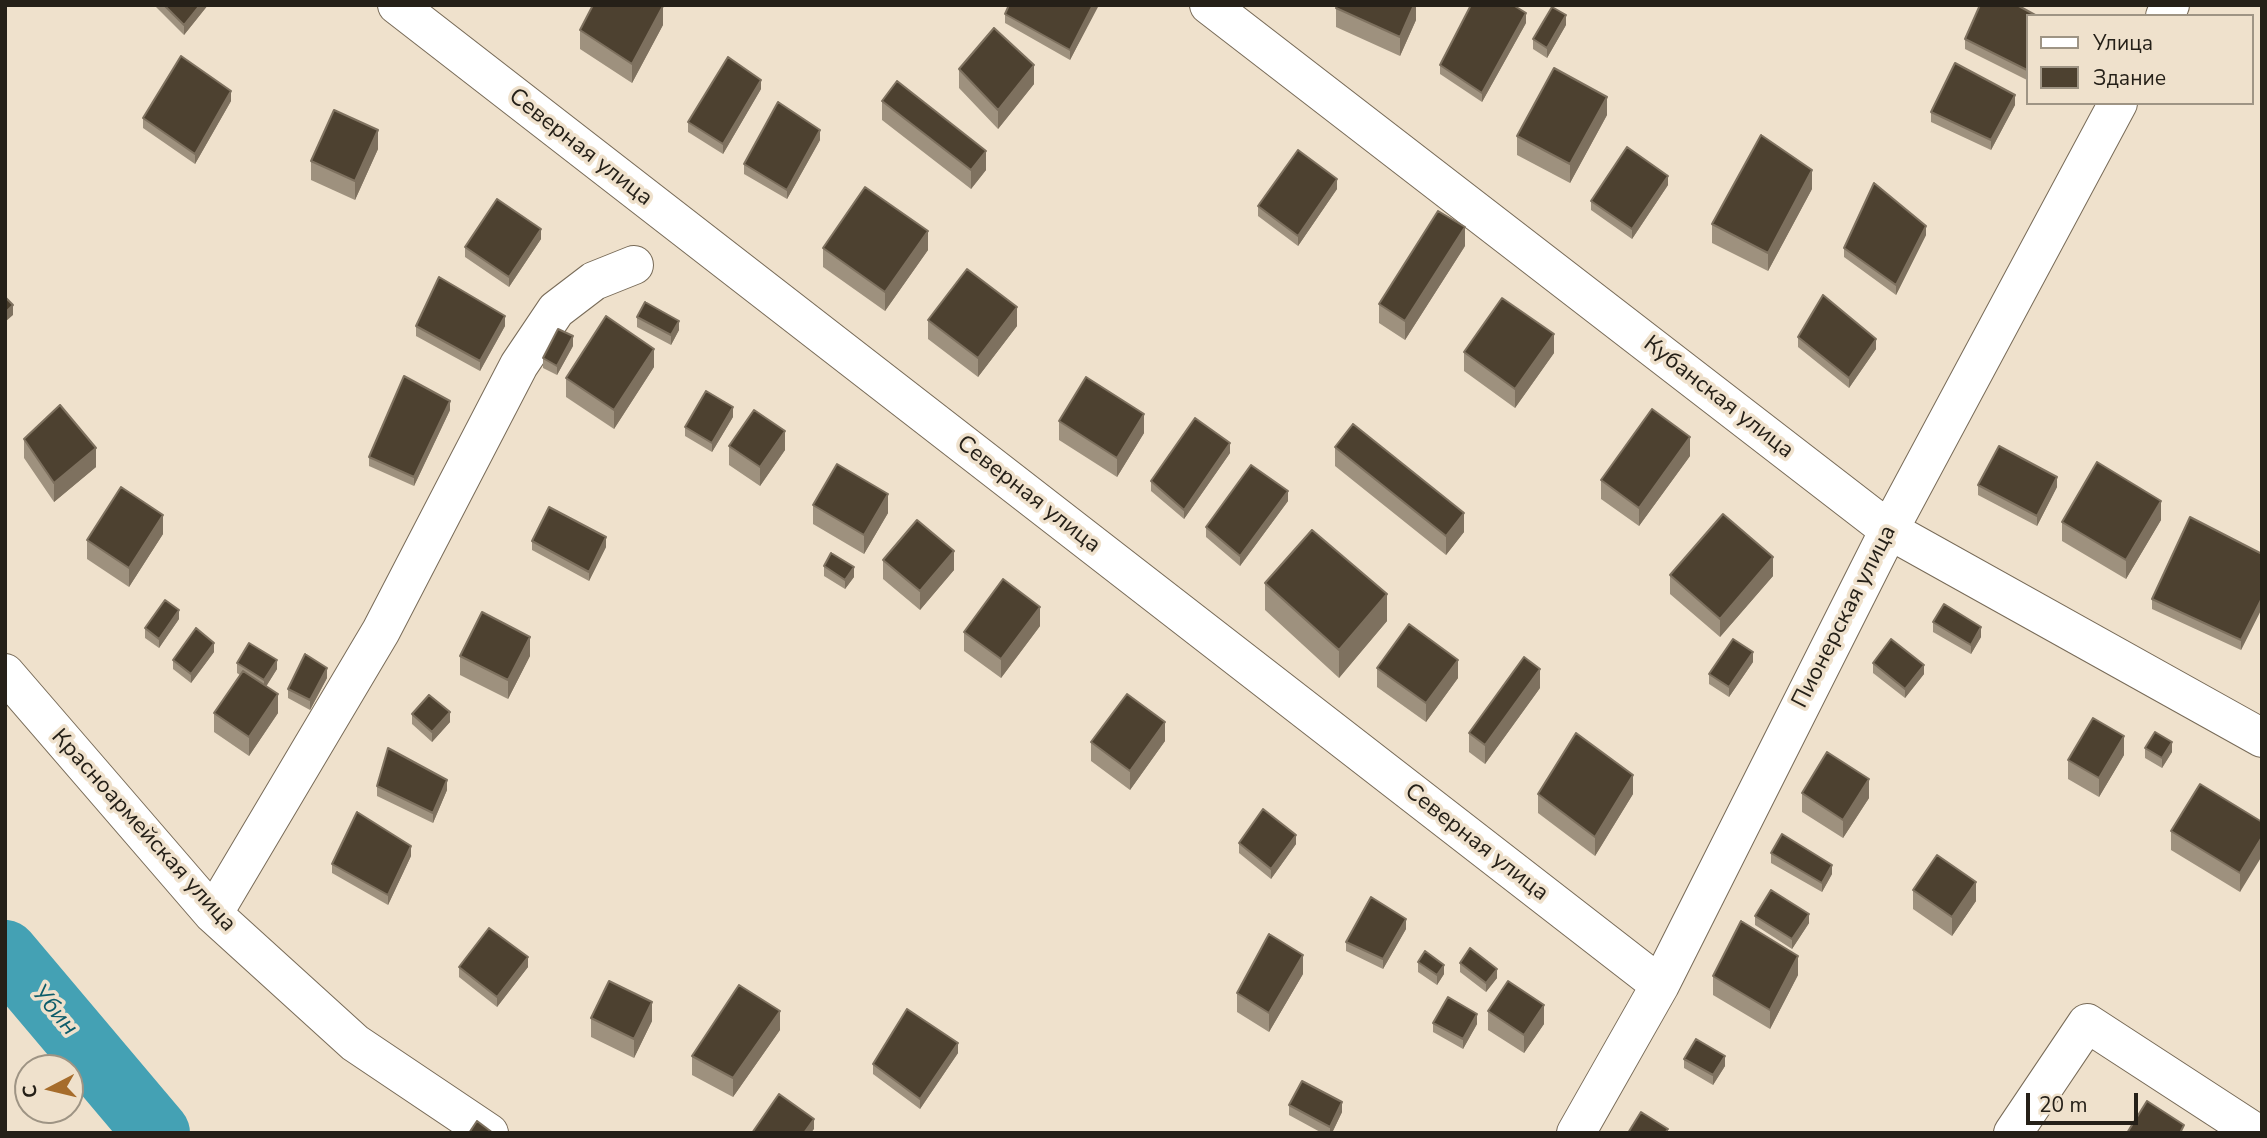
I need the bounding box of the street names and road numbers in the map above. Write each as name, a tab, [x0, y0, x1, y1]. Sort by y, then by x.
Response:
street label: Северная улица	[503, 83, 657, 213]
street label: Кубанская улица	[1637, 331, 1799, 465]
street label: Северная улица	[951, 430, 1105, 560]
street label: Пионерская улица	[1787, 521, 1903, 713]
street label: Красноармейская улица	[45, 724, 241, 938]
street label: Северная улица	[1399, 778, 1553, 908]

